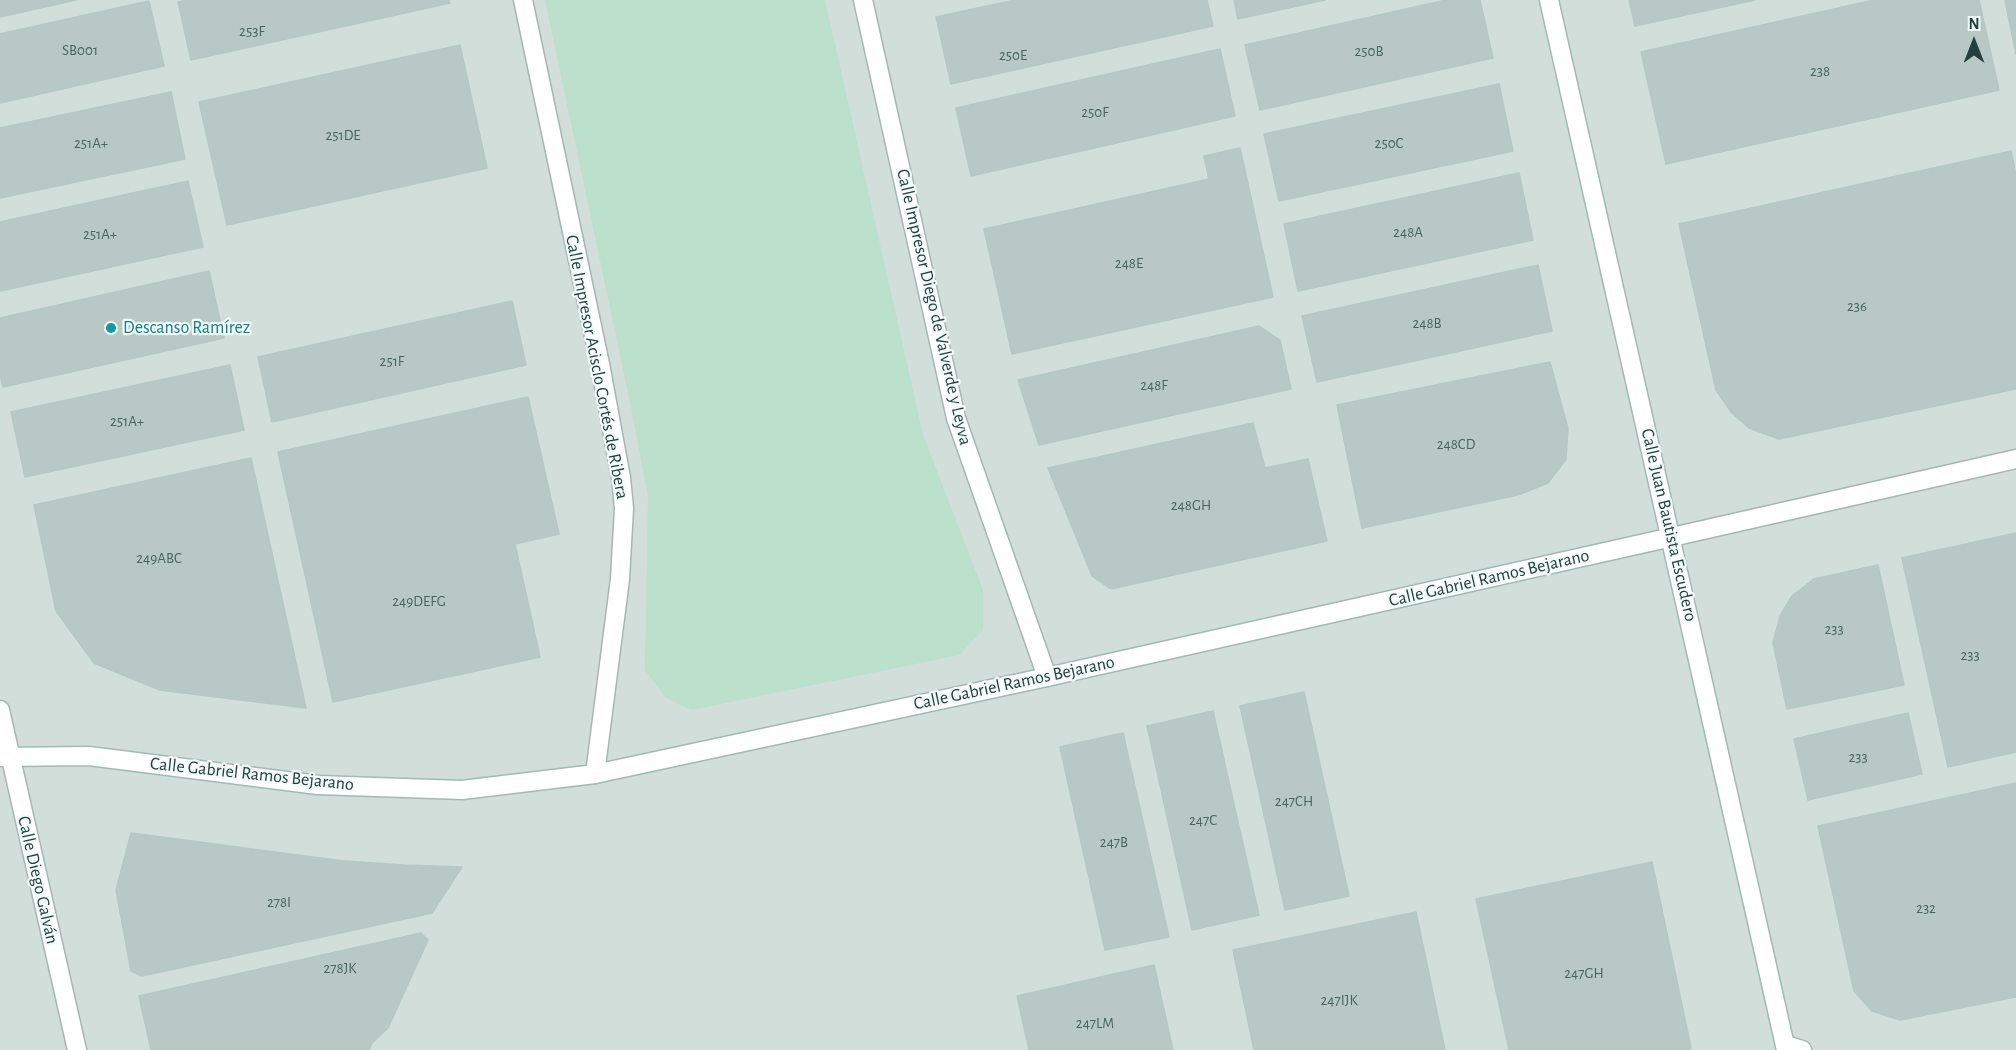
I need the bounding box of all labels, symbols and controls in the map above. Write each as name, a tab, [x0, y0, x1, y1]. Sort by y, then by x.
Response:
north arrow	[1944, 12, 2004, 72]
text: N	[1968, 16, 1980, 32]
house number: 253F	[239, 22, 265, 40]
house number: SB001	[62, 41, 98, 59]
house number: 250B	[1354, 42, 1384, 60]
house number: 250E	[999, 46, 1027, 64]
house number: 238	[1810, 62, 1830, 80]
house number: 250F	[1081, 103, 1109, 121]
house number: 251DE	[325, 126, 361, 144]
house number: 251A+	[74, 134, 108, 152]
house number: 250C	[1375, 134, 1403, 152]
street label: Calle Impresor Diego de Valverde y Leyva	[892, 167, 976, 447]
house number: 248A	[1393, 223, 1423, 241]
house number: 251A+	[83, 225, 117, 243]
street label: Calle Impresor Acisclo Cortés de Ribera	[561, 233, 633, 501]
house number: 248E	[1115, 254, 1143, 272]
house number: 236	[1847, 297, 1867, 315]
house number: 248B	[1412, 314, 1442, 332]
place label: Descanso Ramírez	[123, 317, 250, 339]
marker: Descanso Ramírez	[104, 321, 118, 335]
house number: 251F	[380, 352, 404, 370]
house number: 248F	[1140, 376, 1168, 394]
house number: 251A+	[110, 412, 144, 430]
street label: Calle Juan Bautista Escudero	[1636, 426, 1702, 624]
house number: 248CD	[1437, 435, 1475, 453]
house number: 248GH	[1171, 496, 1211, 514]
street label: Calle Gabriel Ramos Bejarano	[1387, 544, 1591, 612]
house number: 249ABC	[136, 549, 182, 567]
house number: 249DEFG	[392, 592, 446, 610]
house number: 233	[1824, 620, 1844, 638]
house number: 233	[1960, 646, 1980, 664]
street label: Calle Gabriel Ramos Bejarano	[912, 651, 1116, 715]
house number: 233	[1848, 748, 1868, 766]
street label: Calle Gabriel Ramos Bejarano	[149, 753, 355, 795]
house number: 247CH	[1275, 792, 1313, 810]
house number: 247C	[1189, 811, 1217, 829]
street label: Calle Diego Galván	[13, 814, 63, 946]
house number: 247B	[1100, 833, 1128, 851]
house number: 278I	[267, 893, 291, 911]
house number: 232	[1916, 899, 1936, 917]
house number: 278JK	[323, 959, 357, 977]
house number: 247GH	[1564, 964, 1604, 982]
house number: 247IJK	[1320, 991, 1358, 1009]
house number: 247LM	[1076, 1014, 1114, 1032]

